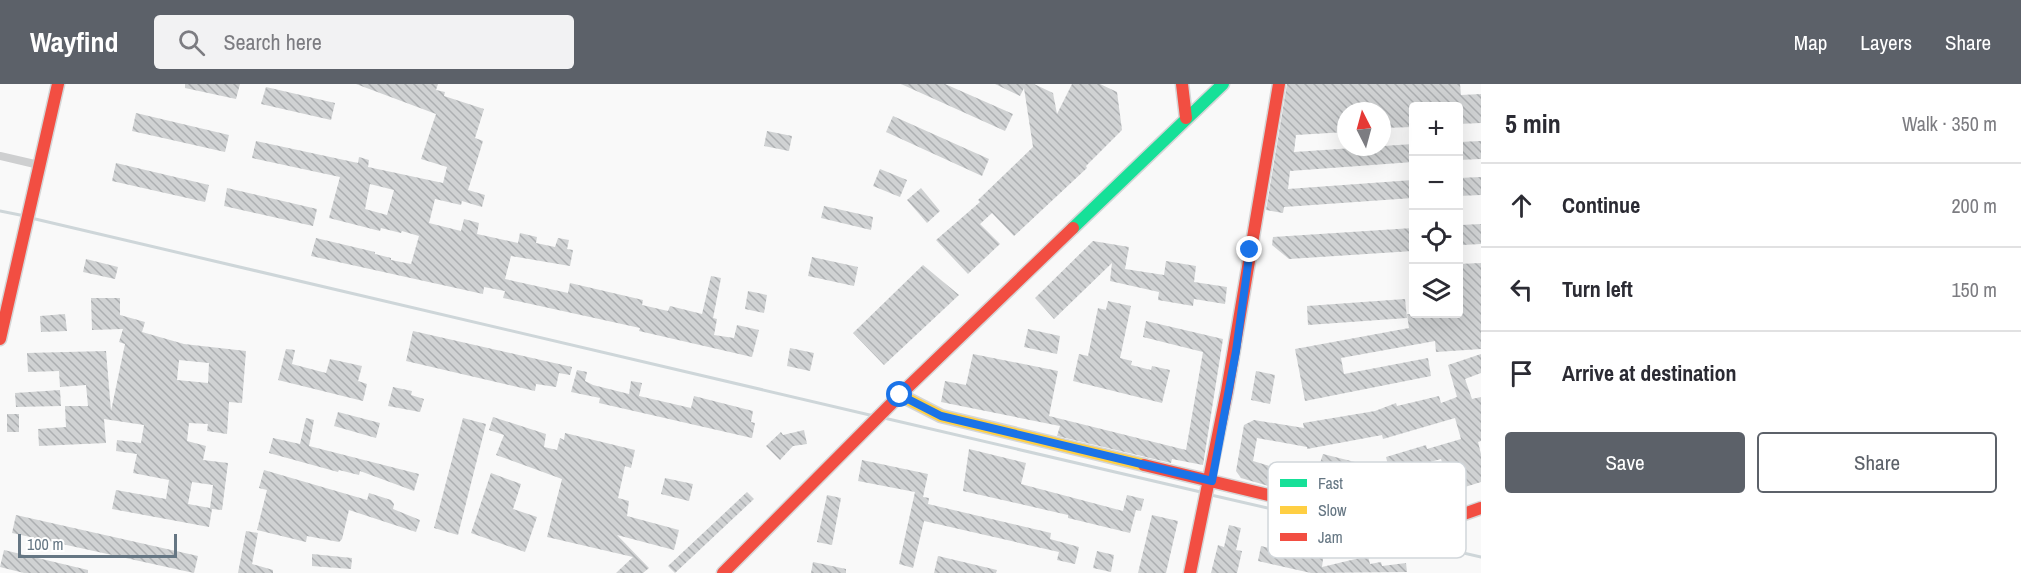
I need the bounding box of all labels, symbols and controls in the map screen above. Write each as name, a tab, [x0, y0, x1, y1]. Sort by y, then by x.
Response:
search box	[154, 15, 574, 69]
text: Wayfind	[30, 23, 118, 61]
icon: search	[175, 26, 208, 59]
text: Search here	[223, 27, 322, 57]
text: Map	[1794, 28, 1827, 57]
text: Layers	[1860, 28, 1912, 57]
text: Share	[1945, 28, 1991, 57]
north arrow	[1337, 102, 1391, 156]
map controls	[1409, 102, 1463, 318]
button: +	[1409, 102, 1463, 156]
text: 5 min	[1505, 106, 1561, 141]
text: Walk · 350 m	[1902, 110, 1997, 137]
button: −	[1409, 156, 1463, 210]
icon: ahead	[1505, 189, 1538, 222]
text: Continue	[1562, 190, 1640, 220]
text: 200 m	[1951, 192, 1997, 219]
button: locate	[1409, 210, 1463, 264]
route end	[1236, 236, 1262, 262]
button: layers	[1409, 264, 1463, 318]
icon: left	[1505, 273, 1538, 306]
text: Turn left	[1562, 274, 1633, 304]
text: 150 m	[1951, 276, 1997, 303]
icon: arrive	[1505, 357, 1538, 390]
text: Arrive at destination	[1562, 358, 1736, 388]
route start	[886, 381, 912, 407]
button: Save	[1505, 432, 1745, 493]
button: Share	[1757, 432, 1997, 493]
legend	[1268, 462, 1466, 558]
text: Fast	[1318, 472, 1343, 494]
text: Slow	[1318, 499, 1347, 521]
text: Jam	[1318, 526, 1343, 548]
scale bar	[18, 531, 177, 558]
text: 100 m	[27, 533, 63, 555]

